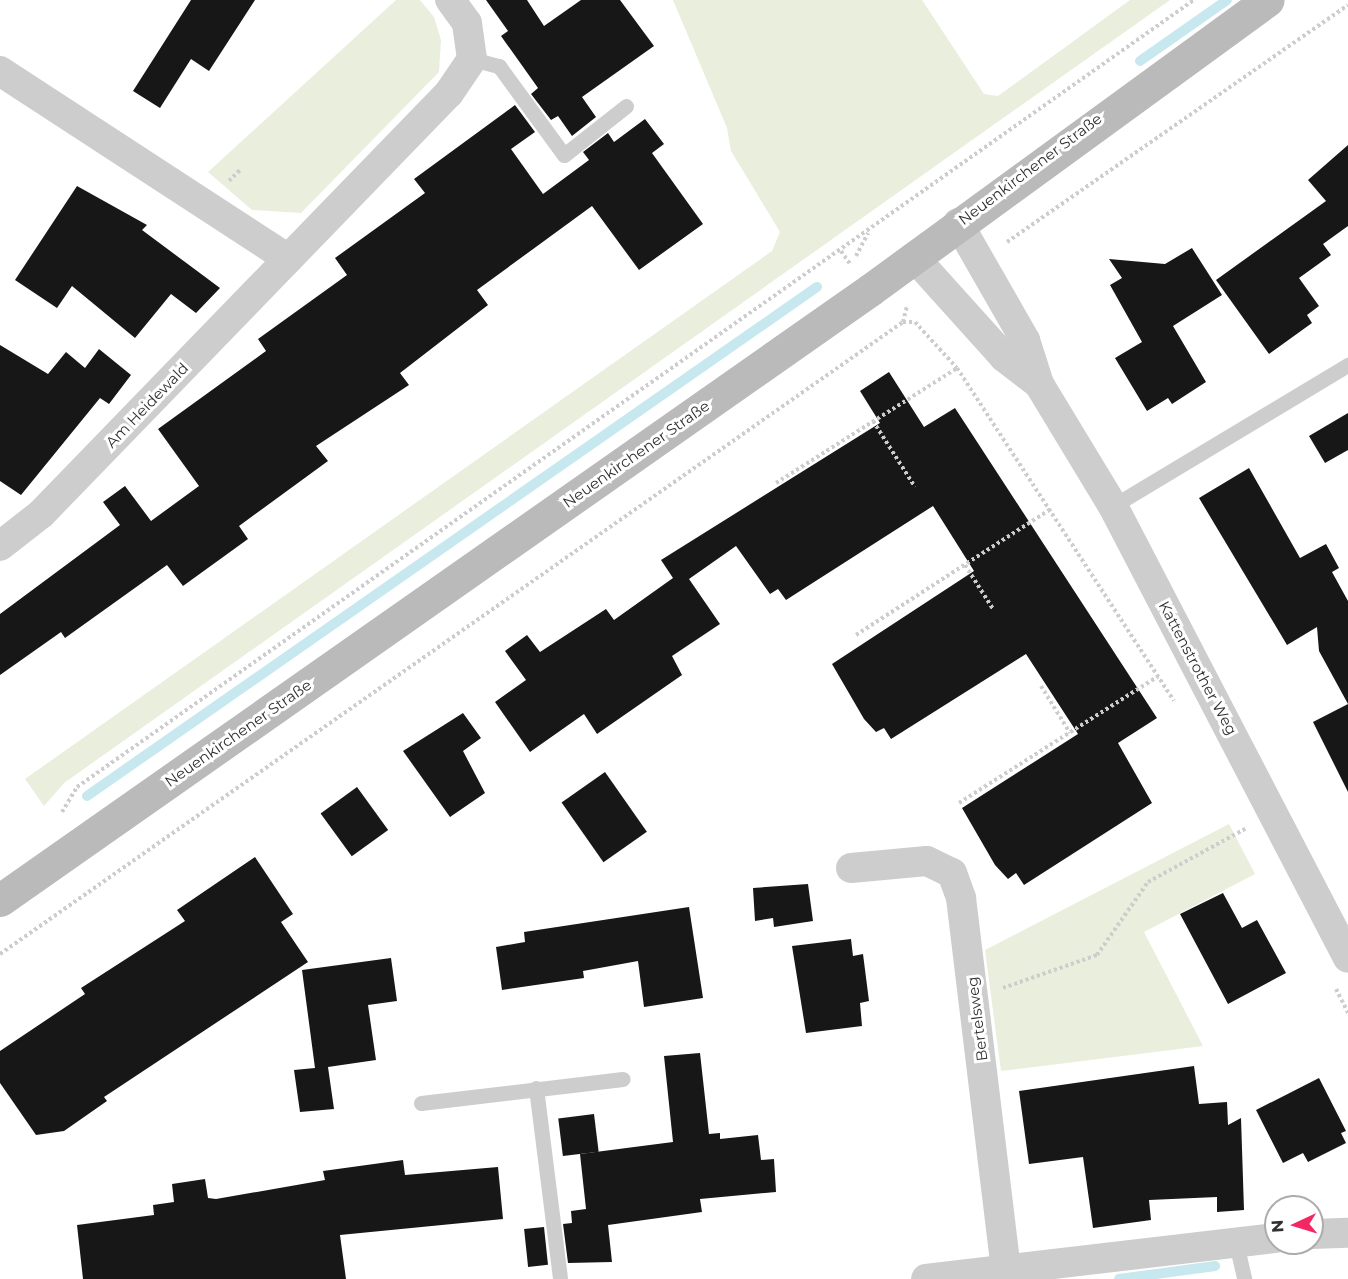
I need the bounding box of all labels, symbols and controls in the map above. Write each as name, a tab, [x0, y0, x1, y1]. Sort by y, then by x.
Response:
street label: Neuenkirchener Straße	[955, 109, 1105, 229]
street label: Am Heidewald	[102, 359, 192, 451]
street label: Neuenkirchener Straße	[559, 397, 713, 511]
street label: Kattenstrother Weg	[1155, 598, 1241, 738]
street label: Neuenkirchener Straße	[161, 676, 315, 790]
street label: Bertelsweg	[963, 976, 991, 1062]
north arrow	[1264, 1195, 1324, 1255]
text: N	[1268, 1219, 1287, 1233]

